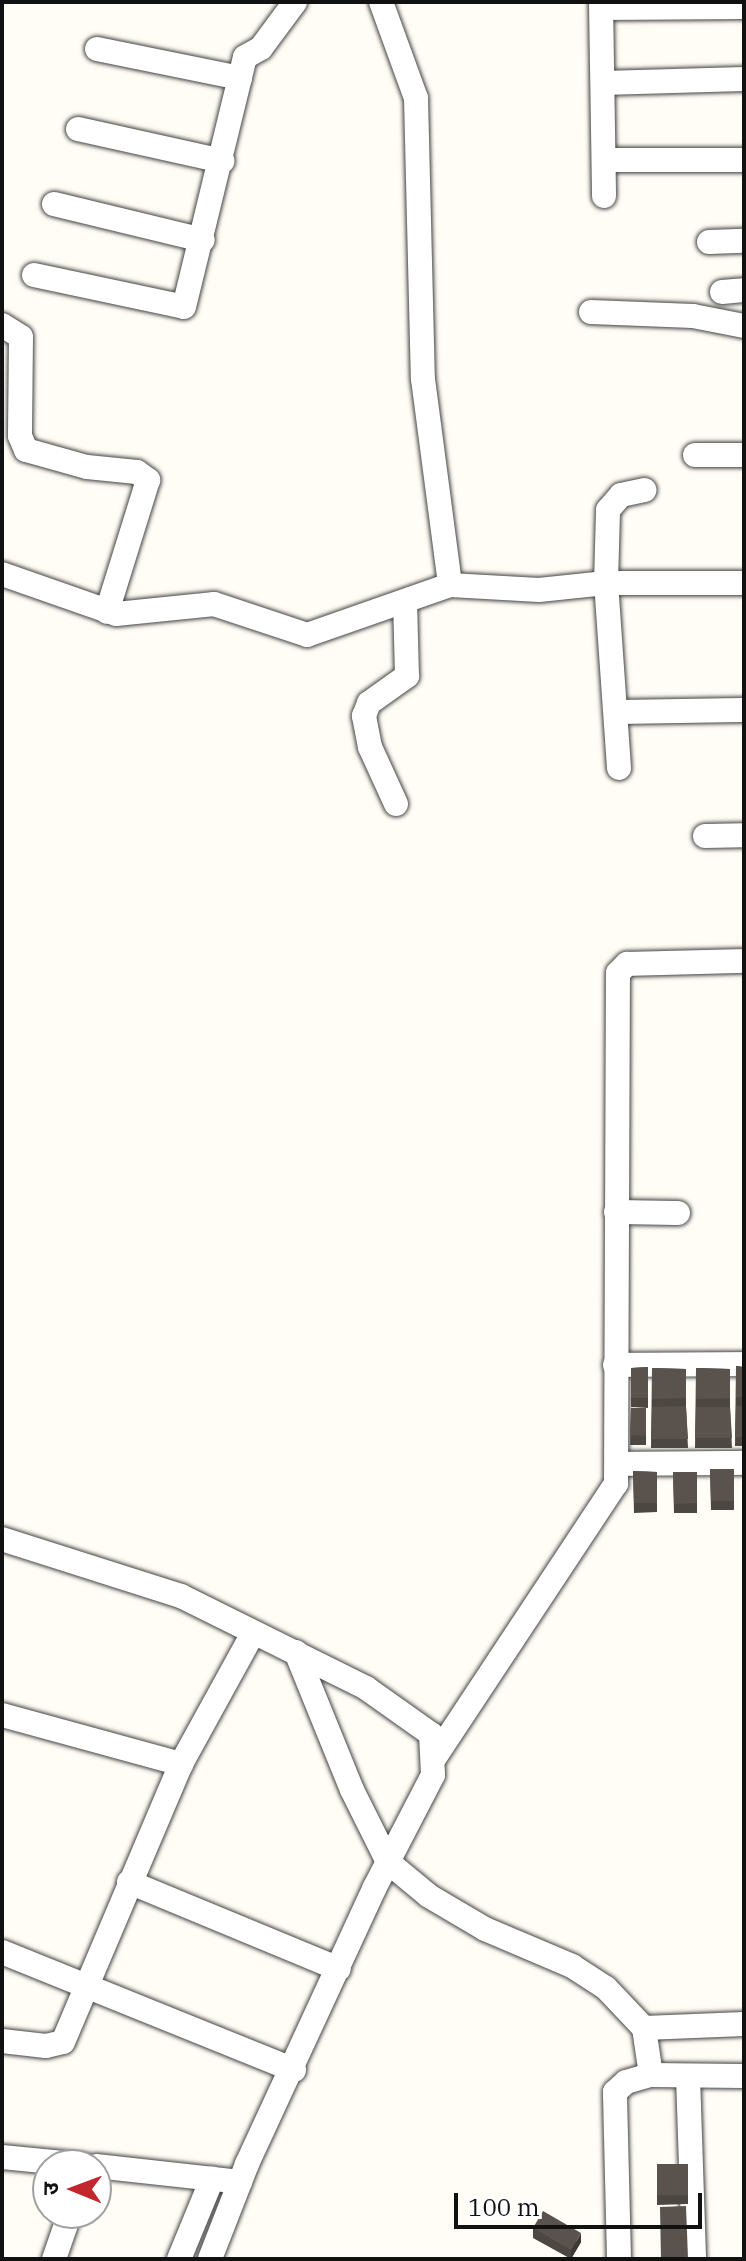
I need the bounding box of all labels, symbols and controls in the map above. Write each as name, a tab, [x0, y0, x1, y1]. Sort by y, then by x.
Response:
north arrow	[32, 2149, 112, 2229]
scale bar	[458, 2177, 706, 2227]
text: उ	[35, 2182, 64, 2195]
text: 100 m	[468, 2191, 540, 2223]

